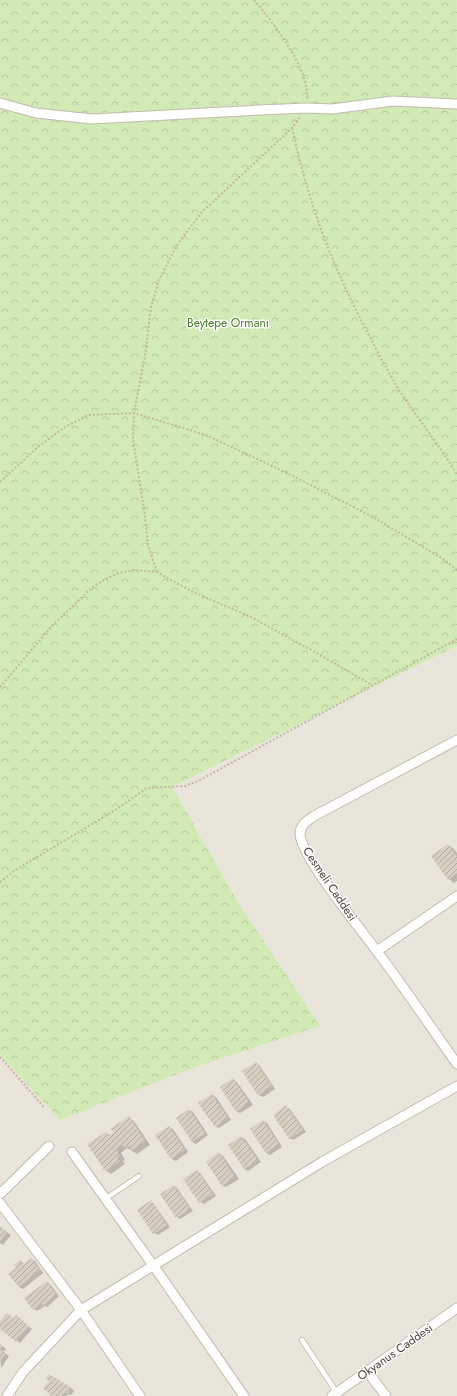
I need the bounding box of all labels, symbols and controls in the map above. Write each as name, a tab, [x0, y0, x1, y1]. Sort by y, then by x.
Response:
park label: Beytepe Ormanı	[187, 314, 269, 332]
street label: Cesmeli Caddesi	[298, 843, 362, 925]
street label: Okyanus Caddesi	[353, 1319, 437, 1385]

